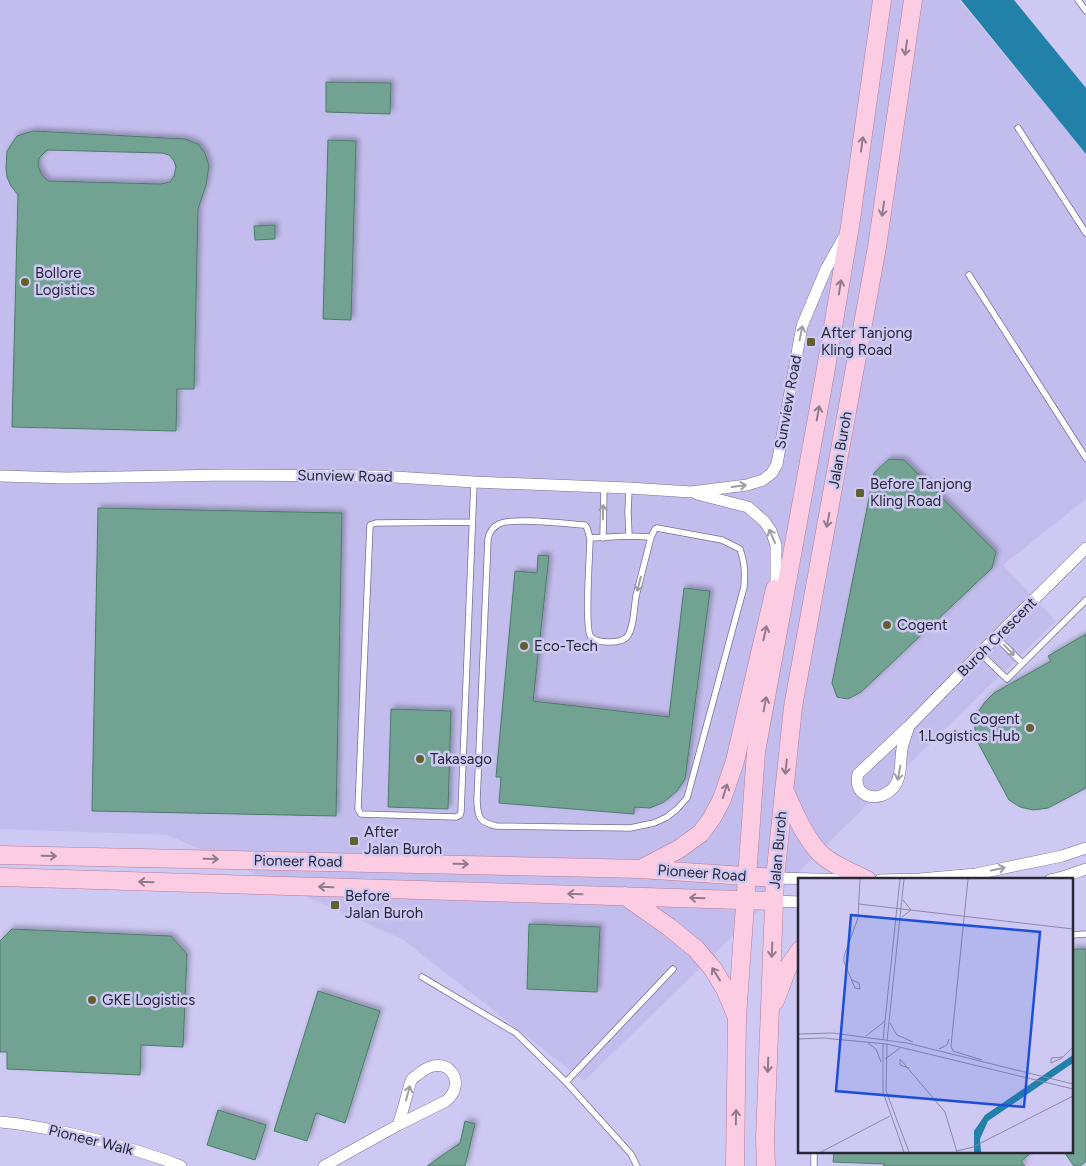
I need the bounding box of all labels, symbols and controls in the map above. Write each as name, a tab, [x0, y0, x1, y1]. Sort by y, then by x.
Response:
one-way arrow	[900, 40, 910, 56]
one-way arrow	[857, 136, 867, 152]
one-way arrow	[878, 201, 888, 217]
place label: Bollore Logistics	[35, 264, 95, 299]
marker: Bollore Logistics	[19, 276, 31, 288]
one-way arrow	[835, 279, 845, 295]
place label: After Tanjong Kling Road	[821, 324, 913, 359]
one-way arrow	[797, 325, 806, 341]
marker: After Tanjong Kling Road	[805, 336, 817, 348]
street label: Sunview Road	[771, 354, 805, 450]
one-way arrow	[814, 405, 824, 421]
street label: Jalan Buroh	[824, 410, 856, 490]
street label: Sunview Road	[297, 466, 393, 486]
place label: Before Tanjong Kling Road	[870, 475, 972, 510]
one-way arrow	[731, 481, 747, 491]
marker: Before Tanjong Kling Road	[854, 487, 866, 499]
one-way arrow	[598, 505, 608, 521]
one-way arrow	[822, 511, 832, 527]
one-way arrow	[767, 529, 777, 544]
one-way arrow	[634, 575, 644, 591]
street label: Buroh Crescent	[954, 593, 1041, 680]
place label: Cogent	[897, 616, 948, 634]
marker: Cogent	[881, 619, 893, 631]
one-way arrow	[761, 626, 770, 642]
place label: Eco-Tech	[534, 637, 598, 655]
marker: Eco-Tech	[518, 640, 530, 652]
one-way arrow	[1003, 644, 1015, 657]
one-way arrow	[761, 696, 770, 712]
place label: Cogent 1.Logistics Hub	[919, 710, 1020, 745]
marker: Cogent 1.Logistics Hub	[1024, 722, 1036, 734]
place label: Takasago	[430, 750, 492, 768]
marker: Takasago	[414, 753, 426, 765]
one-way arrow	[781, 758, 791, 774]
one-way arrow	[893, 765, 903, 781]
one-way arrow	[721, 783, 730, 799]
street label: Jalan Buroh	[766, 810, 790, 890]
place label: After Jalan Buroh	[364, 823, 442, 858]
marker: After Jalan Buroh	[348, 835, 360, 847]
one-way arrow	[40, 851, 56, 861]
street label: Pioneer Road	[253, 851, 343, 871]
one-way arrow	[202, 854, 219, 864]
one-way arrow	[452, 859, 469, 869]
street label: Pioneer Road	[657, 861, 747, 885]
one-way arrow	[989, 864, 1005, 874]
one-way arrow	[138, 877, 154, 886]
inset map	[798, 878, 1074, 1154]
one-way arrow	[318, 882, 334, 892]
place label: Before Jalan Buroh	[345, 887, 423, 922]
one-way arrow	[568, 890, 584, 899]
one-way arrow	[689, 894, 705, 903]
marker: Before Jalan Buroh	[329, 899, 341, 911]
one-way arrow	[767, 942, 776, 958]
one-way arrow	[710, 967, 721, 981]
place label: GKE Logistics	[102, 991, 195, 1009]
marker: GKE Logistics	[86, 994, 98, 1006]
one-way arrow	[763, 1056, 773, 1073]
one-way arrow	[403, 1085, 413, 1101]
one-way arrow	[731, 1110, 741, 1126]
street label: Pioneer Walk	[47, 1121, 136, 1159]

